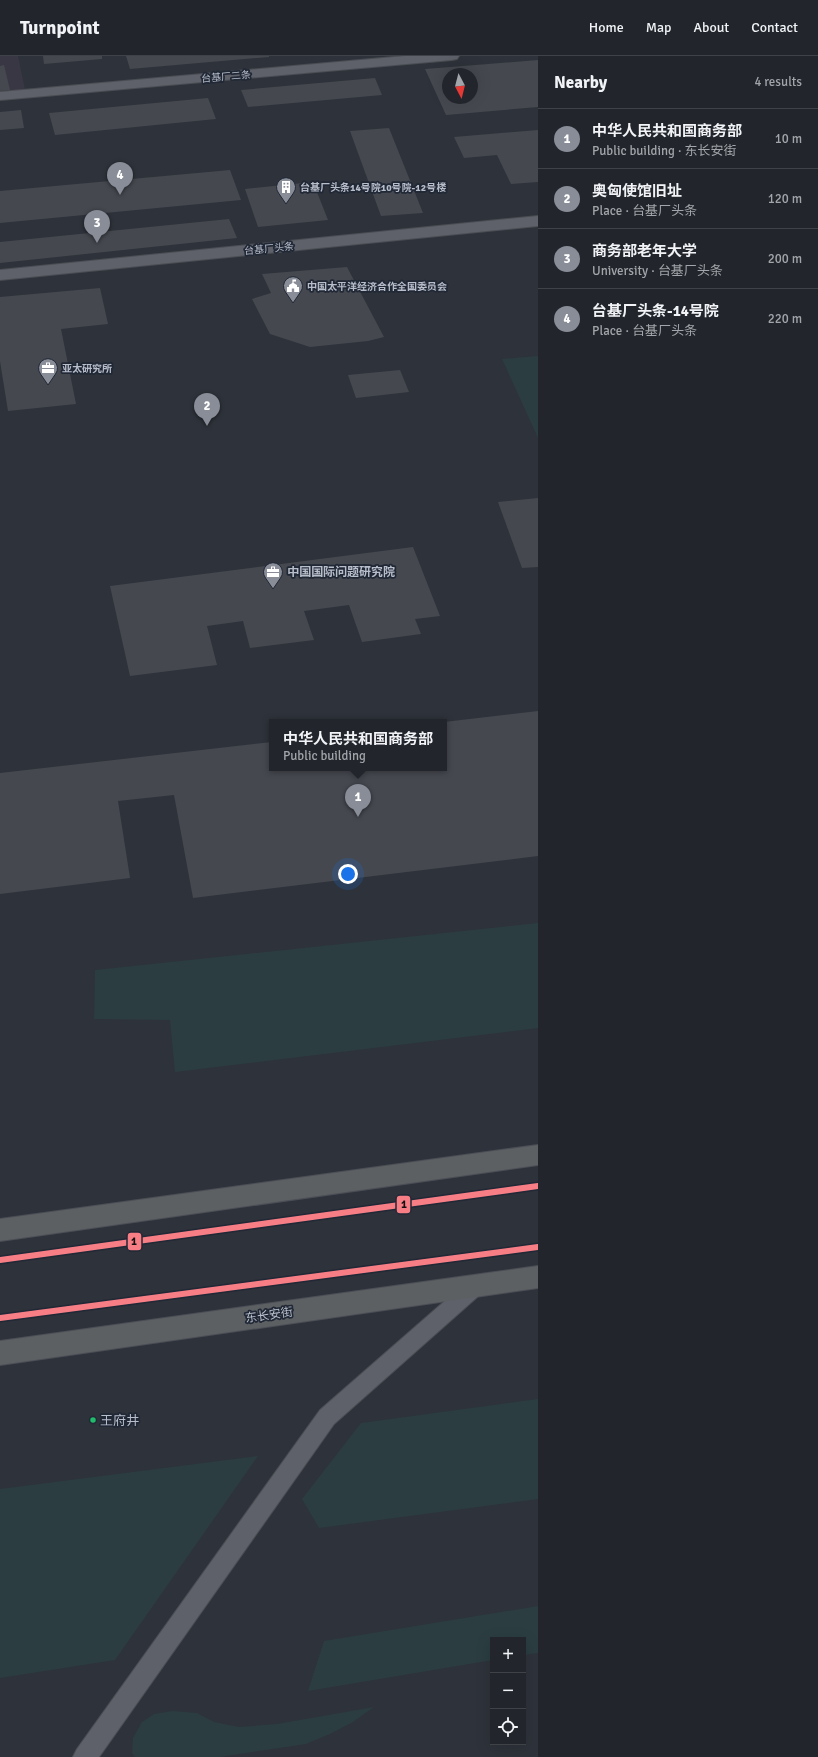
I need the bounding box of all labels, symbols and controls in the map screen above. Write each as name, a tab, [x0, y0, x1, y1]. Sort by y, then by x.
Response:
text: Turnpoint	[20, 16, 100, 40]
text: Home	[589, 19, 624, 36]
text: Map	[646, 19, 671, 36]
text: About	[693, 19, 729, 36]
text: Contact	[751, 19, 798, 36]
north arrow	[442, 68, 478, 104]
street label: 台基厂二条	[201, 69, 252, 85]
text: Nearby	[554, 72, 607, 93]
text: 4 results	[754, 74, 802, 90]
text: 中华人民共和国商务部	[592, 122, 742, 140]
text: 1	[563, 131, 571, 147]
text: 10 m	[775, 131, 802, 147]
text: Public building · 东长安街	[592, 143, 737, 159]
pin: 4	[107, 162, 133, 195]
building icon: 台基厂头条14号院10号院-12号楼	[275, 176, 297, 204]
place label: 台基厂头条14号院10号院-12号楼	[300, 182, 446, 194]
text: 奥匈使馆旧址	[592, 182, 682, 200]
text: 2	[563, 191, 571, 207]
text: 120 m	[768, 191, 802, 207]
text: Place · 台基厂头条	[592, 203, 697, 219]
pin: 3	[84, 210, 110, 243]
street label: 台基厂头条	[244, 240, 295, 258]
text: 商务部老年大学	[592, 242, 697, 260]
text: 3	[563, 251, 571, 267]
text: 200 m	[768, 251, 802, 267]
text: University · 台基厂头条	[592, 263, 723, 279]
public building icon: 中国太平洋经济合作全国委员会	[282, 275, 304, 303]
place label: 中国太平洋经济合作全国委员会	[307, 281, 447, 293]
text: 台基厂头条-14号院	[592, 302, 719, 320]
text: 4	[563, 311, 571, 327]
text: 220 m	[768, 311, 802, 327]
text: Place · 台基厂头条	[592, 323, 697, 339]
office icon: 亚太研究所	[37, 357, 59, 385]
place label: 亚太研究所	[62, 363, 112, 375]
pin: 2	[194, 393, 220, 426]
office icon: 中国国际问题研究院	[262, 561, 284, 589]
place label: 中国国际问题研究院	[287, 565, 395, 580]
popup	[269, 719, 447, 771]
text: 中华人民共和国商务部	[283, 730, 433, 748]
text: Public building	[283, 748, 366, 764]
pin: 1	[345, 784, 371, 817]
your location	[338, 864, 358, 884]
line badge: 1	[396, 1195, 411, 1214]
text: 1	[401, 1198, 407, 1211]
line badge: 1	[127, 1232, 142, 1251]
text: 1	[131, 1235, 137, 1248]
street label: 东长安街	[244, 1305, 294, 1326]
place label: 王府井	[100, 1413, 139, 1429]
marker: 王府井	[88, 1415, 98, 1425]
map controls	[490, 1637, 526, 1745]
button: +	[490, 1637, 526, 1673]
button: −	[490, 1673, 526, 1709]
button: locate	[490, 1709, 526, 1745]

